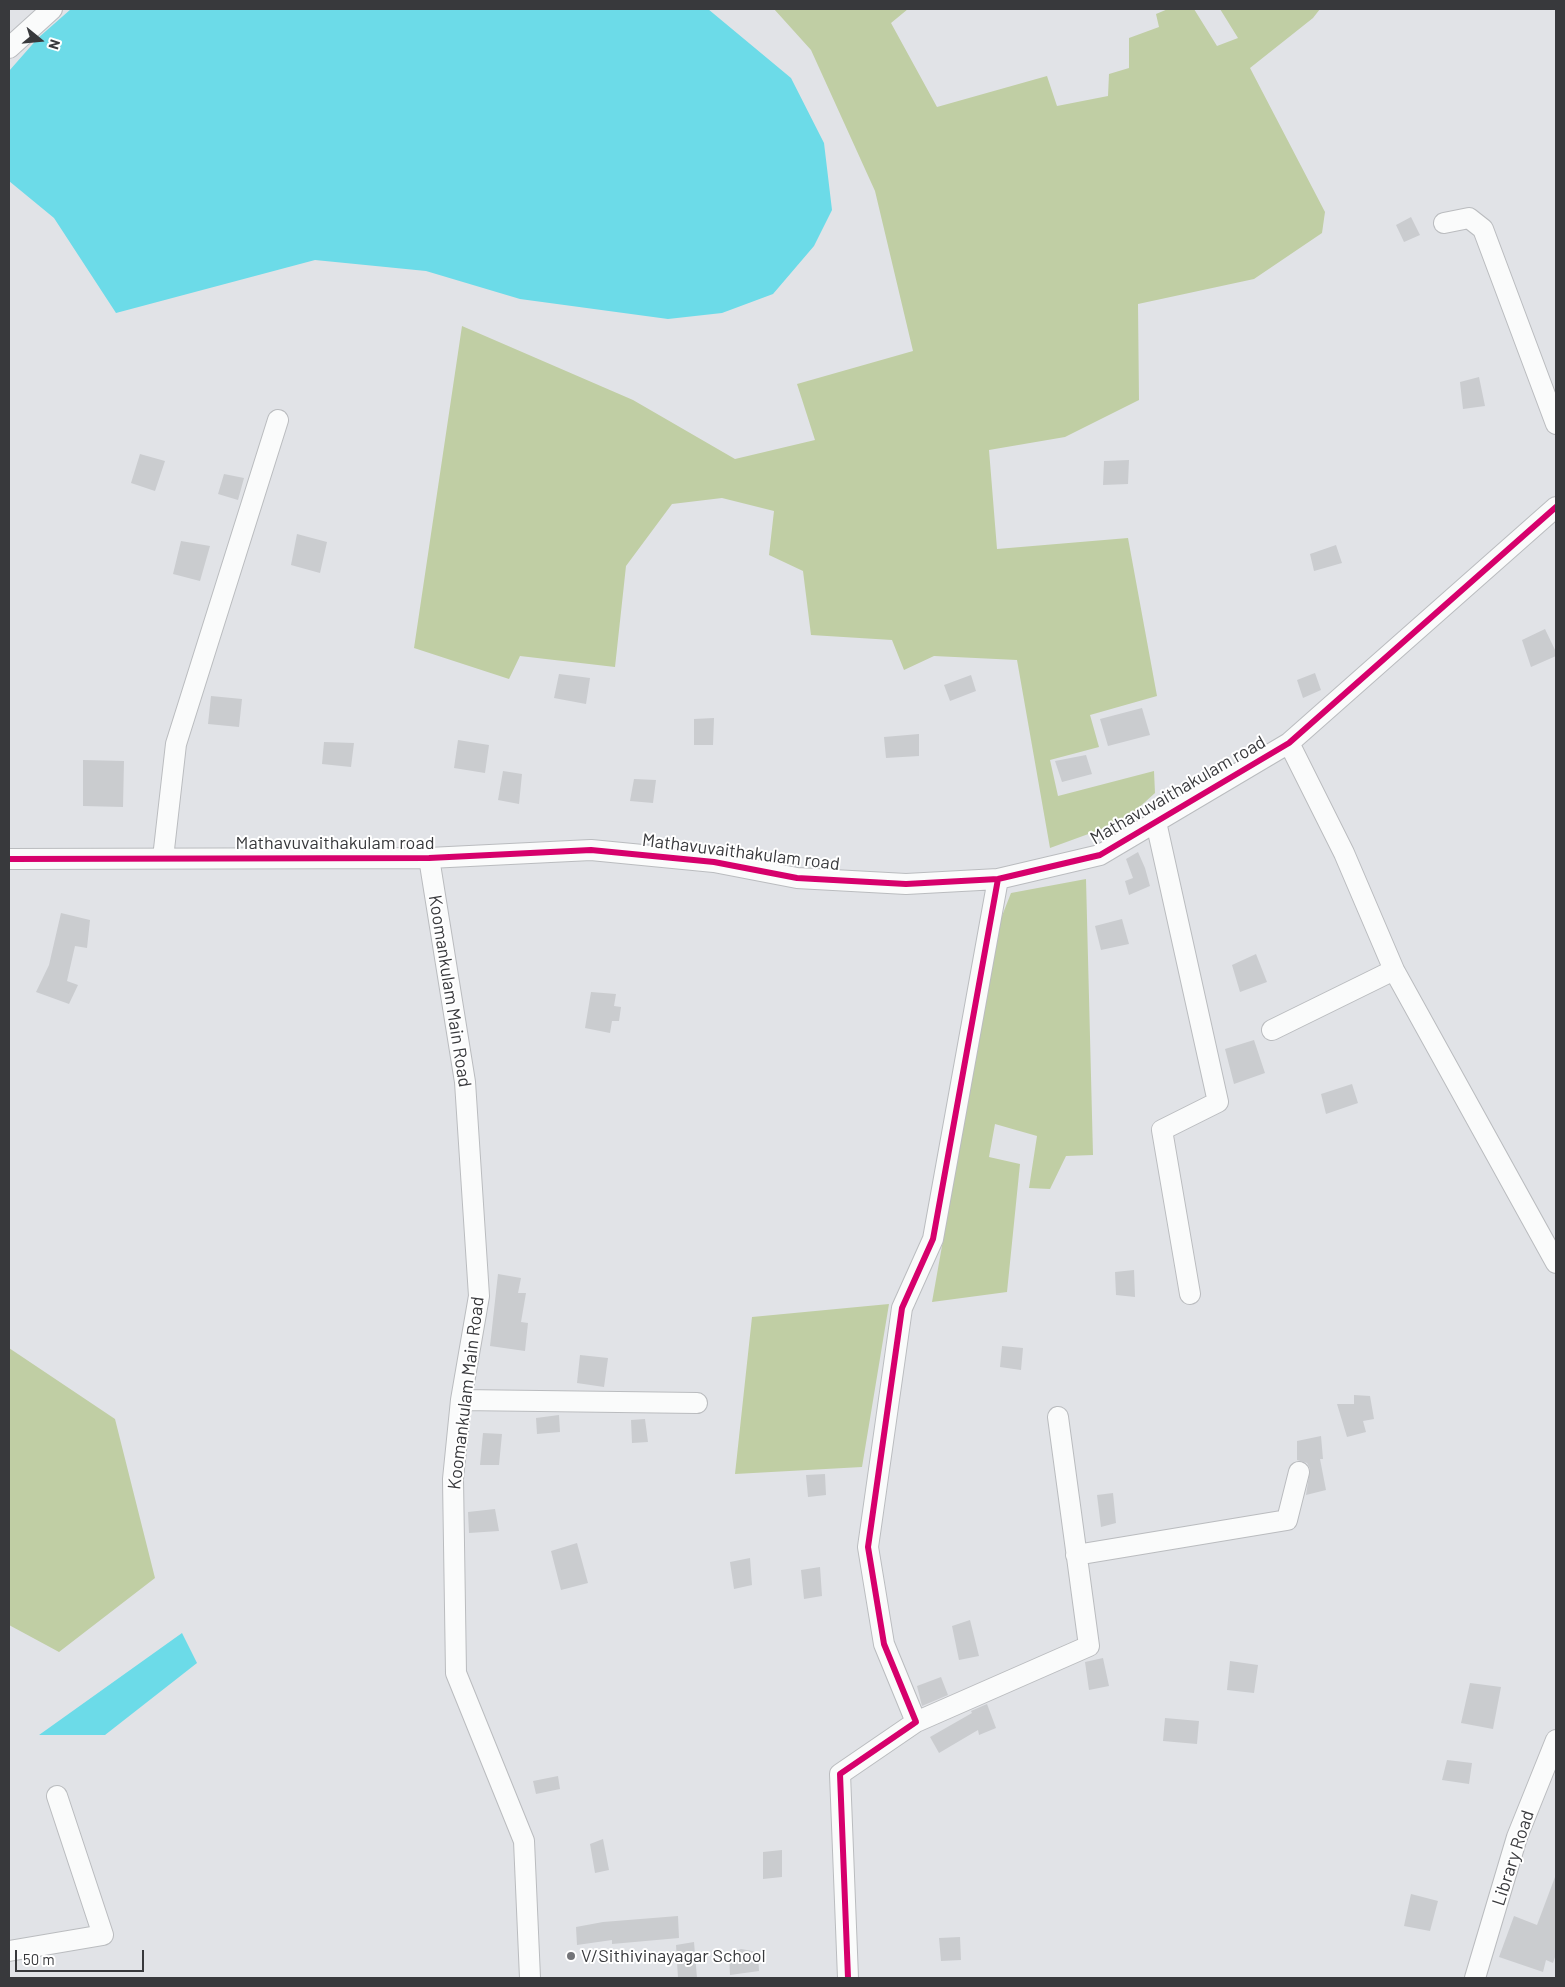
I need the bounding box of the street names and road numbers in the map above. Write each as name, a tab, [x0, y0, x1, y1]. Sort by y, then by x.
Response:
street label: Mathavuvaithakulam road	[1086, 731, 1270, 849]
street label: Mathavuvaithakulam road	[641, 829, 841, 875]
street label: Mathavuvaithakulam road	[236, 832, 434, 854]
street label: Koomankulam Main Road	[424, 893, 476, 1089]
street label: Koomankulam Main Road	[443, 1295, 489, 1491]
street label: Library Road	[1487, 1808, 1539, 1908]

